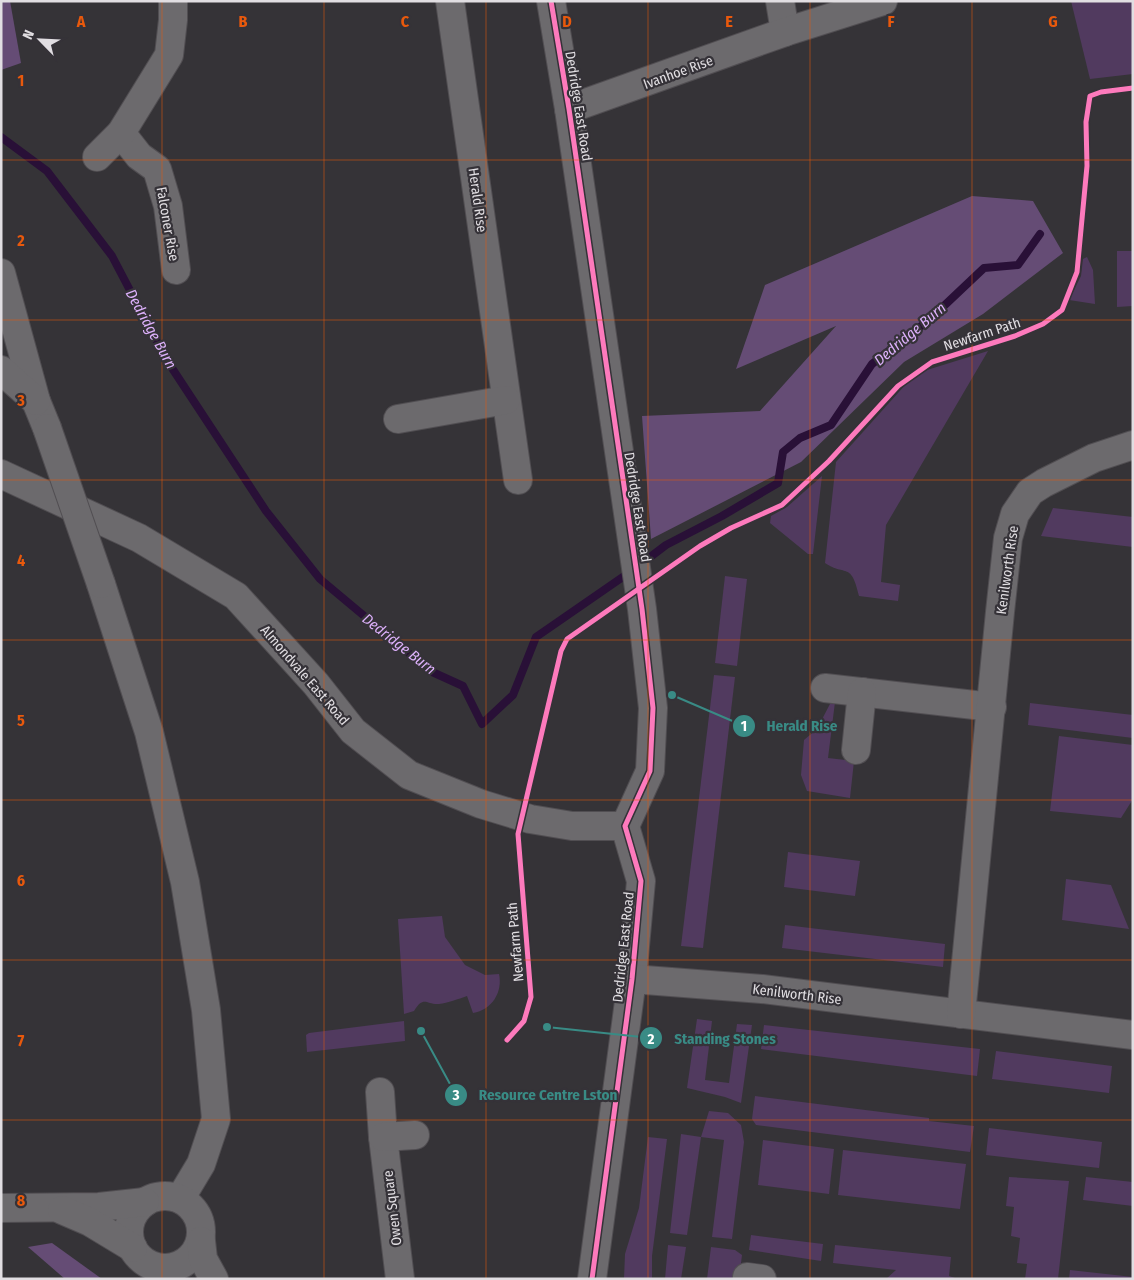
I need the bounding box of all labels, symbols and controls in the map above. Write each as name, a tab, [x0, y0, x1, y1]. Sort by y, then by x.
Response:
text: A	[76, 12, 86, 31]
text: B	[239, 12, 248, 31]
text: C	[401, 12, 410, 31]
text: D	[562, 12, 572, 31]
text: E	[725, 12, 733, 31]
text: F	[887, 12, 895, 31]
text: G	[1048, 12, 1058, 31]
north arrow	[15, 15, 65, 65]
text: N	[19, 28, 38, 42]
street label: Dedridge East Road	[561, 50, 596, 162]
street label: Ivanhoe Rise	[641, 52, 715, 93]
text: 1	[18, 71, 24, 90]
street label: Herald Rise	[465, 167, 490, 234]
street label: Falconer Rise	[153, 186, 182, 263]
text: 2	[16, 231, 25, 250]
water label: Dedridge Burn	[122, 286, 180, 372]
water label: Dedridge Burn	[870, 299, 950, 369]
street label: Newfarm Path	[942, 314, 1023, 355]
text: 3	[16, 391, 25, 410]
street label: Dedridge East Road	[620, 451, 655, 563]
street label: Kenilworth Rise	[993, 525, 1022, 616]
text: 4	[17, 551, 25, 570]
water label: Dedridge Burn	[359, 610, 439, 678]
street label: Almondvale East Road	[257, 622, 353, 729]
text: 5	[17, 711, 25, 730]
callout: Herald Rise	[732, 711, 847, 741]
text: 1	[741, 717, 747, 735]
text: Herald Rise	[767, 717, 838, 735]
text: 6	[17, 871, 25, 890]
street label: Dedridge East Road	[609, 891, 638, 1003]
street label: Newfarm Path	[504, 901, 527, 982]
street label: Kenilworth Rise	[752, 981, 842, 1008]
callout: Standing Stones	[639, 1023, 785, 1053]
text: 2	[647, 1030, 655, 1048]
text: Standing Stones	[674, 1030, 776, 1048]
text: 7	[18, 1031, 25, 1050]
callout: Resource Centre Lston	[444, 1080, 627, 1110]
text: 3	[451, 1086, 460, 1104]
text: Resource Centre Lston	[479, 1086, 617, 1104]
street label: Owen Square	[379, 1169, 406, 1246]
text: 8	[17, 1191, 26, 1210]

